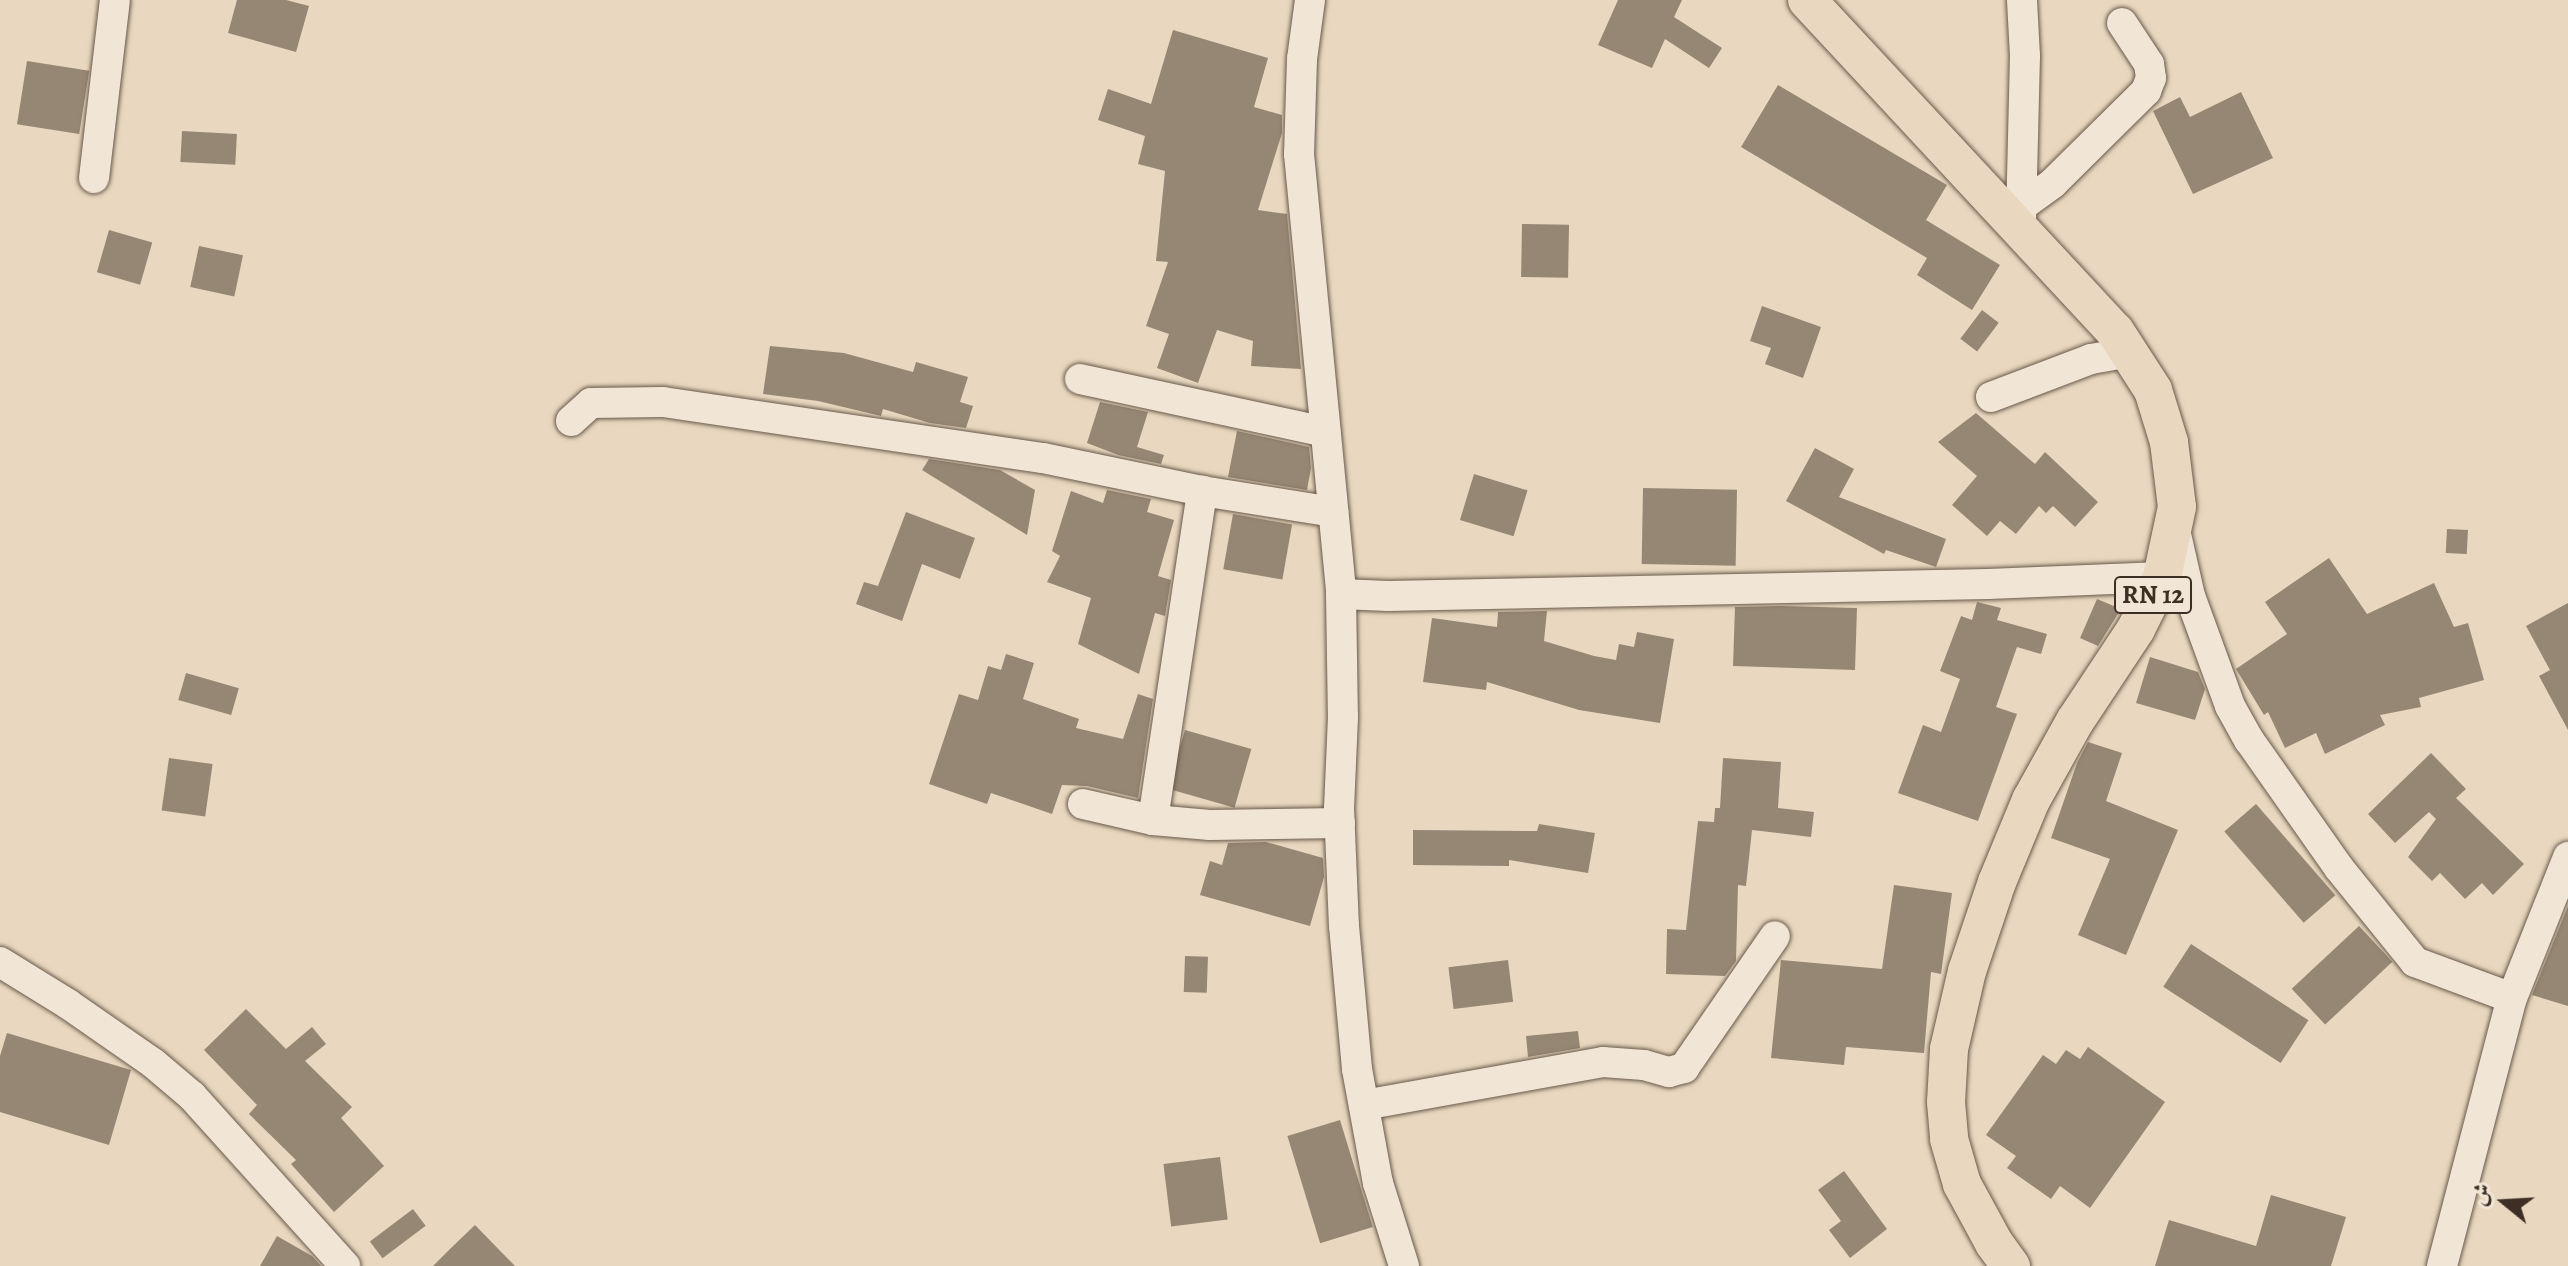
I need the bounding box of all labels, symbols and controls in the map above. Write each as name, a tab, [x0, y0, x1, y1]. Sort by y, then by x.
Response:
road number: RN 12	[2113, 573, 2193, 617]
north arrow	[2464, 1162, 2544, 1242]
text: ش	[2464, 1180, 2499, 1210]

